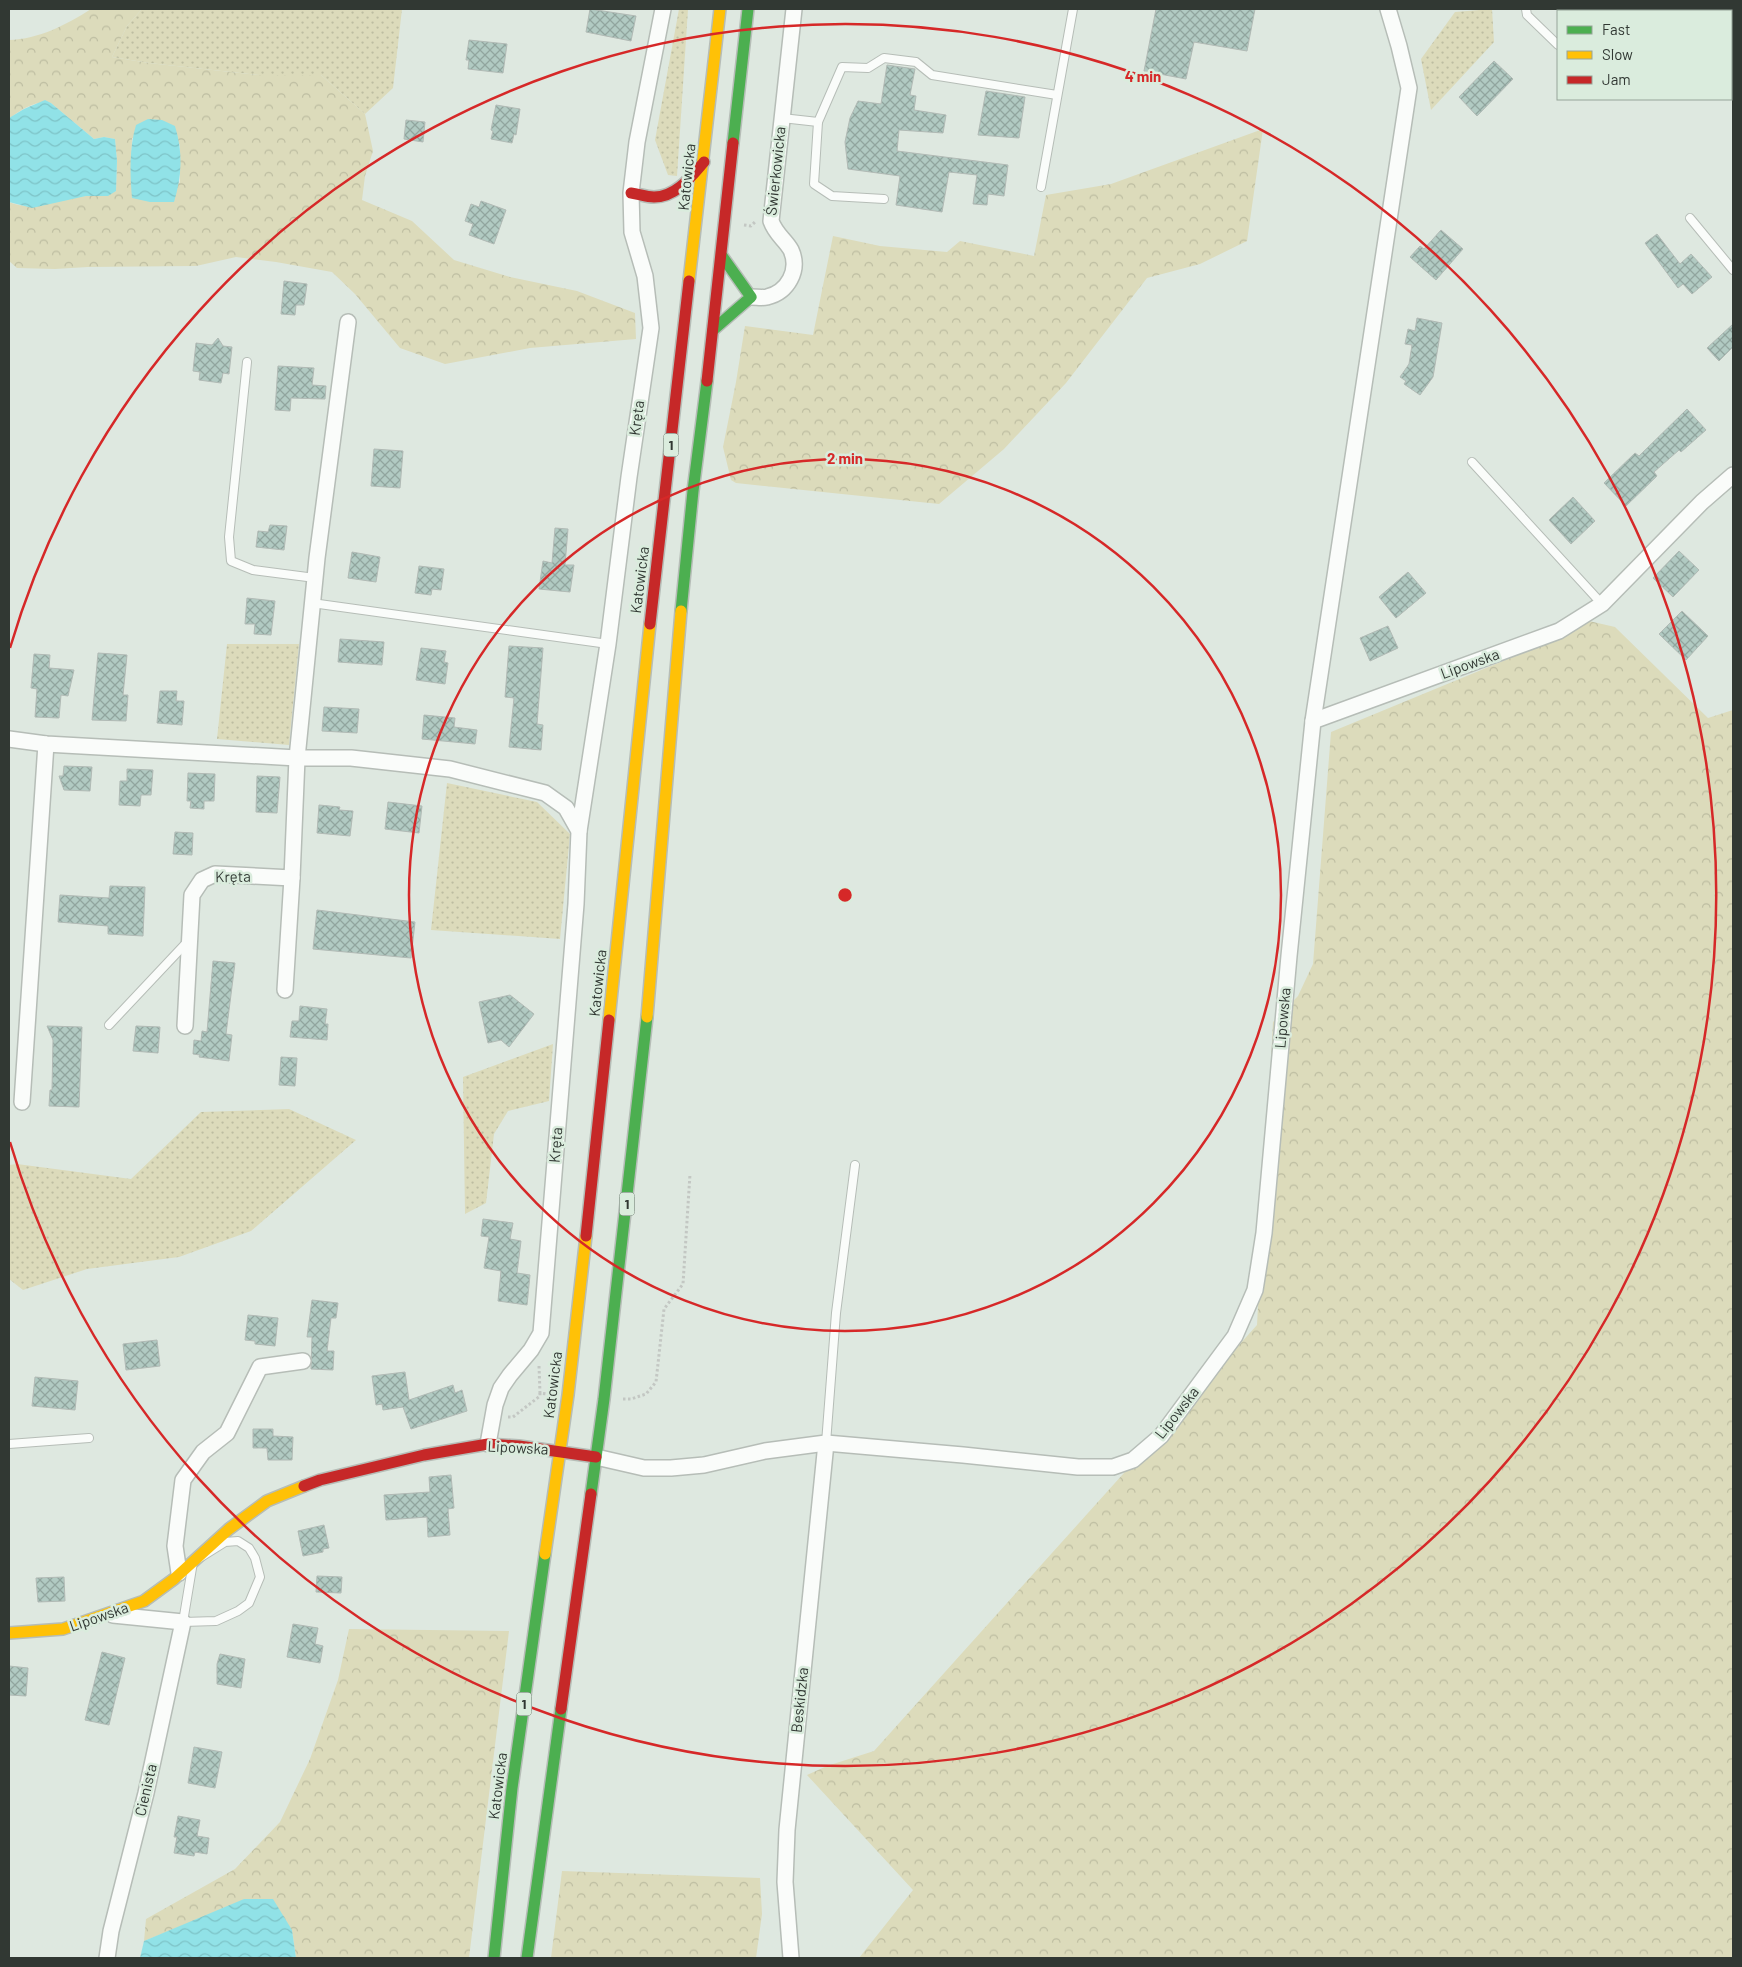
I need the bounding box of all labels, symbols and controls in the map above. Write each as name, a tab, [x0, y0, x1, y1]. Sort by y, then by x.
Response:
legend	[1557, 10, 1732, 100]
text: Fast	[1602, 20, 1630, 38]
text: Slow	[1602, 45, 1633, 63]
text: 4 min	[1125, 67, 1161, 85]
text: Jam	[1602, 70, 1631, 88]
street label: Świerkowicka	[761, 125, 789, 216]
street label: Katowicka	[674, 142, 698, 211]
street label: Kręta	[625, 399, 647, 437]
road number: 1	[664, 434, 678, 456]
text: 2 min	[827, 449, 863, 467]
street label: Katowicka	[626, 545, 652, 614]
street label: Lipowska	[1438, 644, 1501, 682]
street label: Kręta	[215, 867, 251, 885]
centre of rings	[836, 886, 854, 904]
street label: Katowicka	[585, 948, 609, 1017]
street label: Lipowska	[1270, 987, 1294, 1049]
street label: Kręta	[544, 1126, 566, 1163]
road number: 1	[620, 1192, 634, 1216]
street label: Katowicka	[539, 1350, 565, 1419]
street label: Lipowska	[1150, 1383, 1202, 1442]
street label: Lipowska	[487, 1436, 549, 1458]
street label: Lipowska	[67, 1598, 130, 1634]
street label: Beskidzka	[787, 1666, 811, 1734]
road number: 1	[516, 1692, 532, 1716]
street label: Katowicka	[484, 1751, 510, 1820]
street label: Cienista	[130, 1762, 160, 1818]

